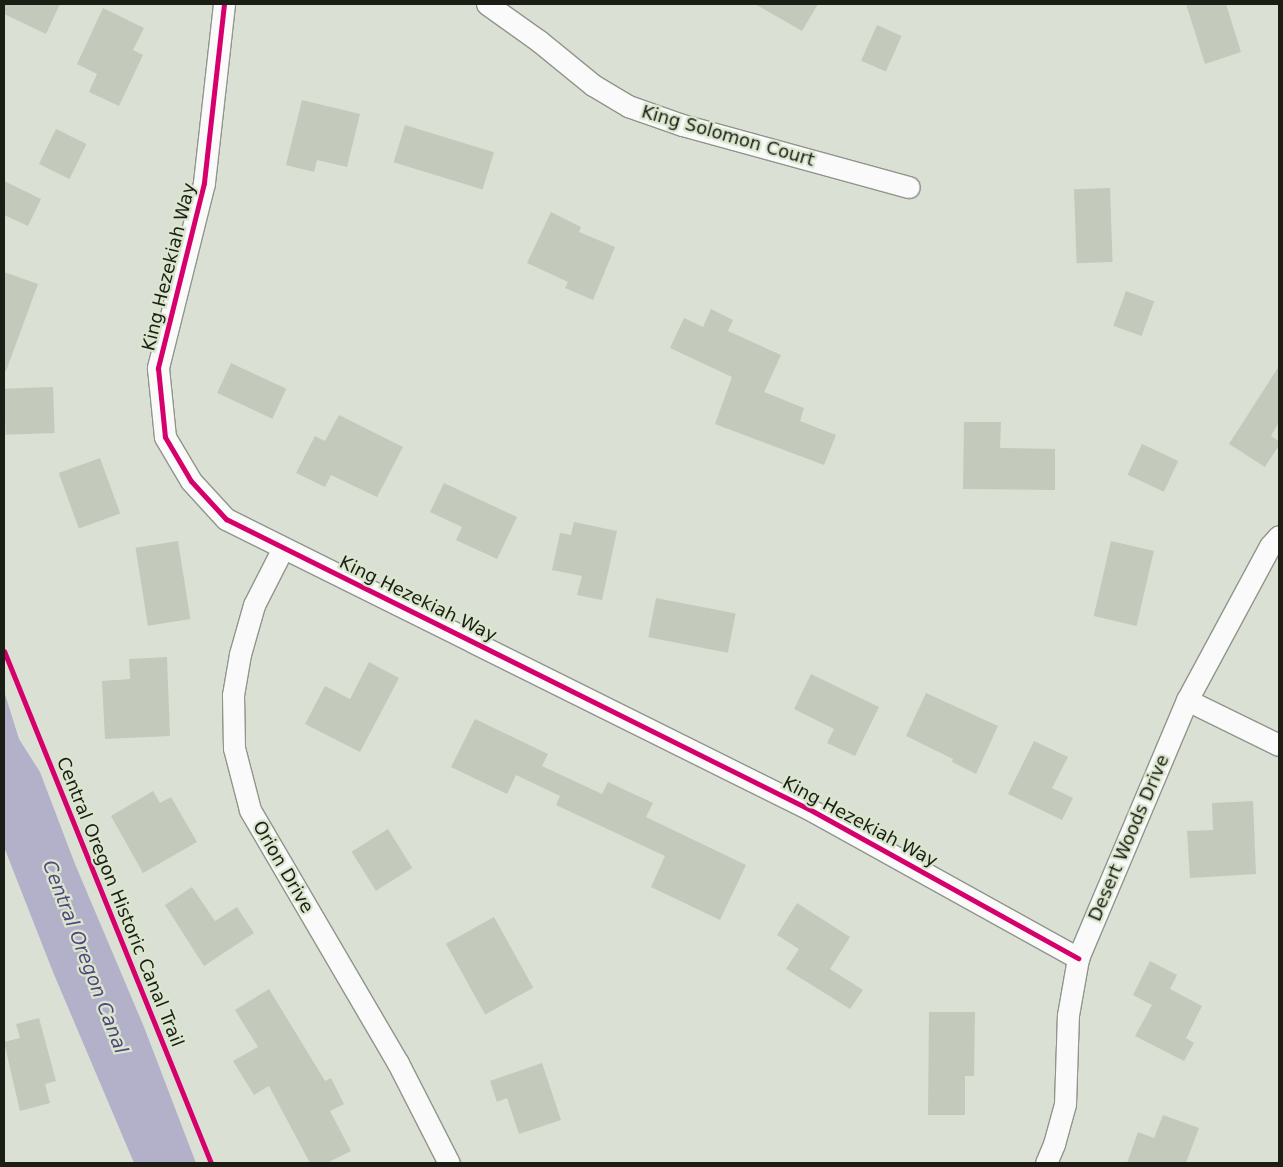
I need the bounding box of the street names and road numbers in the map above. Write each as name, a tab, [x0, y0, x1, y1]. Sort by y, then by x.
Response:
street label: King Solomon Court	[639, 101, 817, 171]
street label: King Hezekiah Way	[138, 181, 200, 353]
street label: King Hezekiah Way	[336, 552, 500, 646]
street label: Desert Woods Drive	[1084, 751, 1174, 925]
street label: Central Oregon Historic Canal Trail	[52, 754, 188, 1050]
street label: King Hezekiah Way	[779, 772, 941, 872]
street label: Orion Drive	[248, 817, 318, 917]

